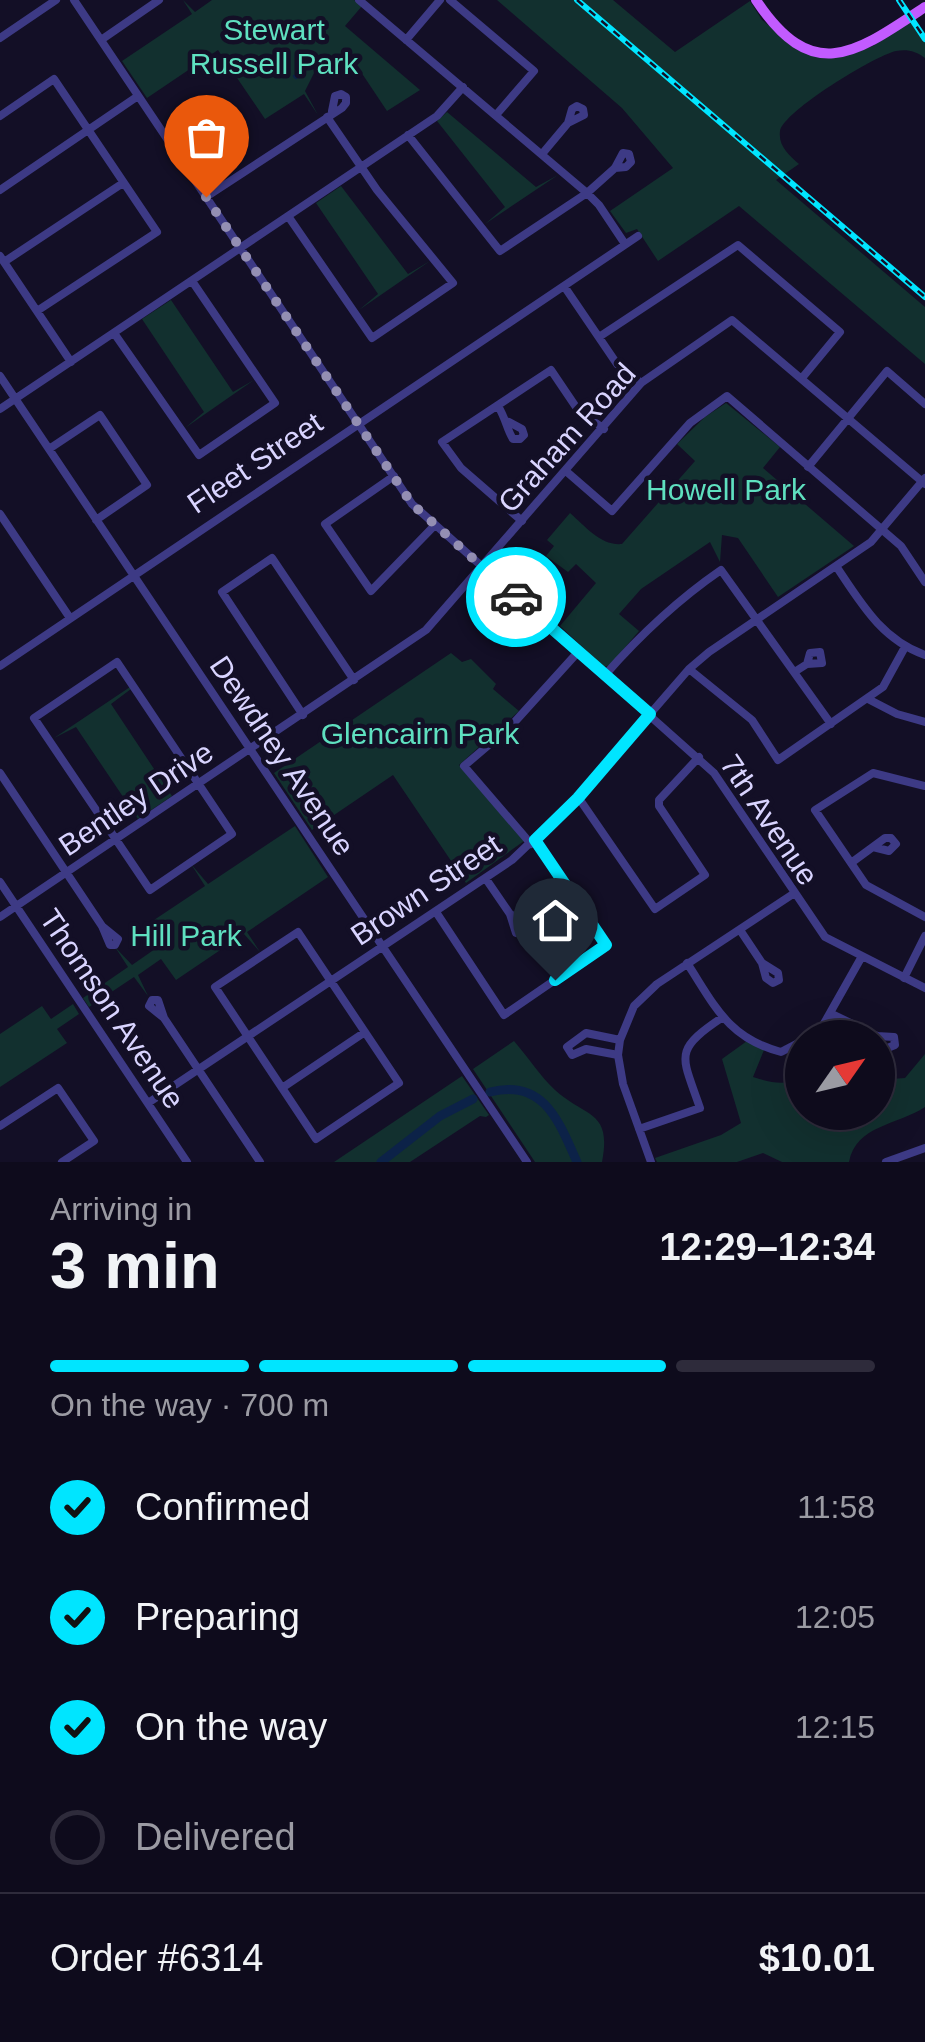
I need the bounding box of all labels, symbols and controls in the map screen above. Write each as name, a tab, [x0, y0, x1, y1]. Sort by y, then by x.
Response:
park label: Stewart Russell Park	[190, 13, 359, 80]
pin	[164, 95, 249, 198]
icon: bag	[179, 110, 234, 165]
street label: Graham Road	[491, 357, 642, 519]
street label: Fleet Street	[181, 405, 329, 520]
park label: Howell Park	[646, 473, 807, 506]
courier	[466, 547, 566, 647]
icon: car	[489, 570, 544, 625]
street label: Dewdney Avenue	[204, 650, 361, 862]
park label: Glencairn Park	[321, 717, 520, 750]
street label: Bentley Drive	[53, 735, 219, 862]
street label: 7th Avenue	[714, 748, 825, 891]
street label: Brown Street	[345, 827, 507, 952]
pin	[513, 878, 598, 981]
icon: home	[528, 893, 583, 948]
street label: Thomson Avenue	[34, 903, 191, 1115]
park label: Hill Park	[130, 919, 243, 952]
north arrow	[785, 1020, 895, 1130]
map controls	[785, 1020, 895, 1130]
text: Arriving in	[50, 1191, 192, 1227]
text: 12:29–12:34	[659, 1226, 875, 1268]
text: 3 min	[50, 1229, 220, 1302]
text: On the way · 700 m	[50, 1387, 329, 1423]
icon: check	[50, 1480, 105, 1535]
text: Confirmed	[135, 1486, 310, 1528]
text: 11:58	[797, 1489, 875, 1525]
icon: check	[50, 1590, 105, 1645]
text: Preparing	[135, 1596, 300, 1638]
text: 12:05	[795, 1599, 875, 1635]
icon: check	[50, 1700, 105, 1755]
text: On the way	[135, 1706, 327, 1748]
text: 12:15	[795, 1709, 875, 1745]
text: Delivered	[135, 1816, 296, 1858]
text: Order #6314	[50, 1937, 263, 1979]
text: $10.01	[759, 1937, 875, 1979]

